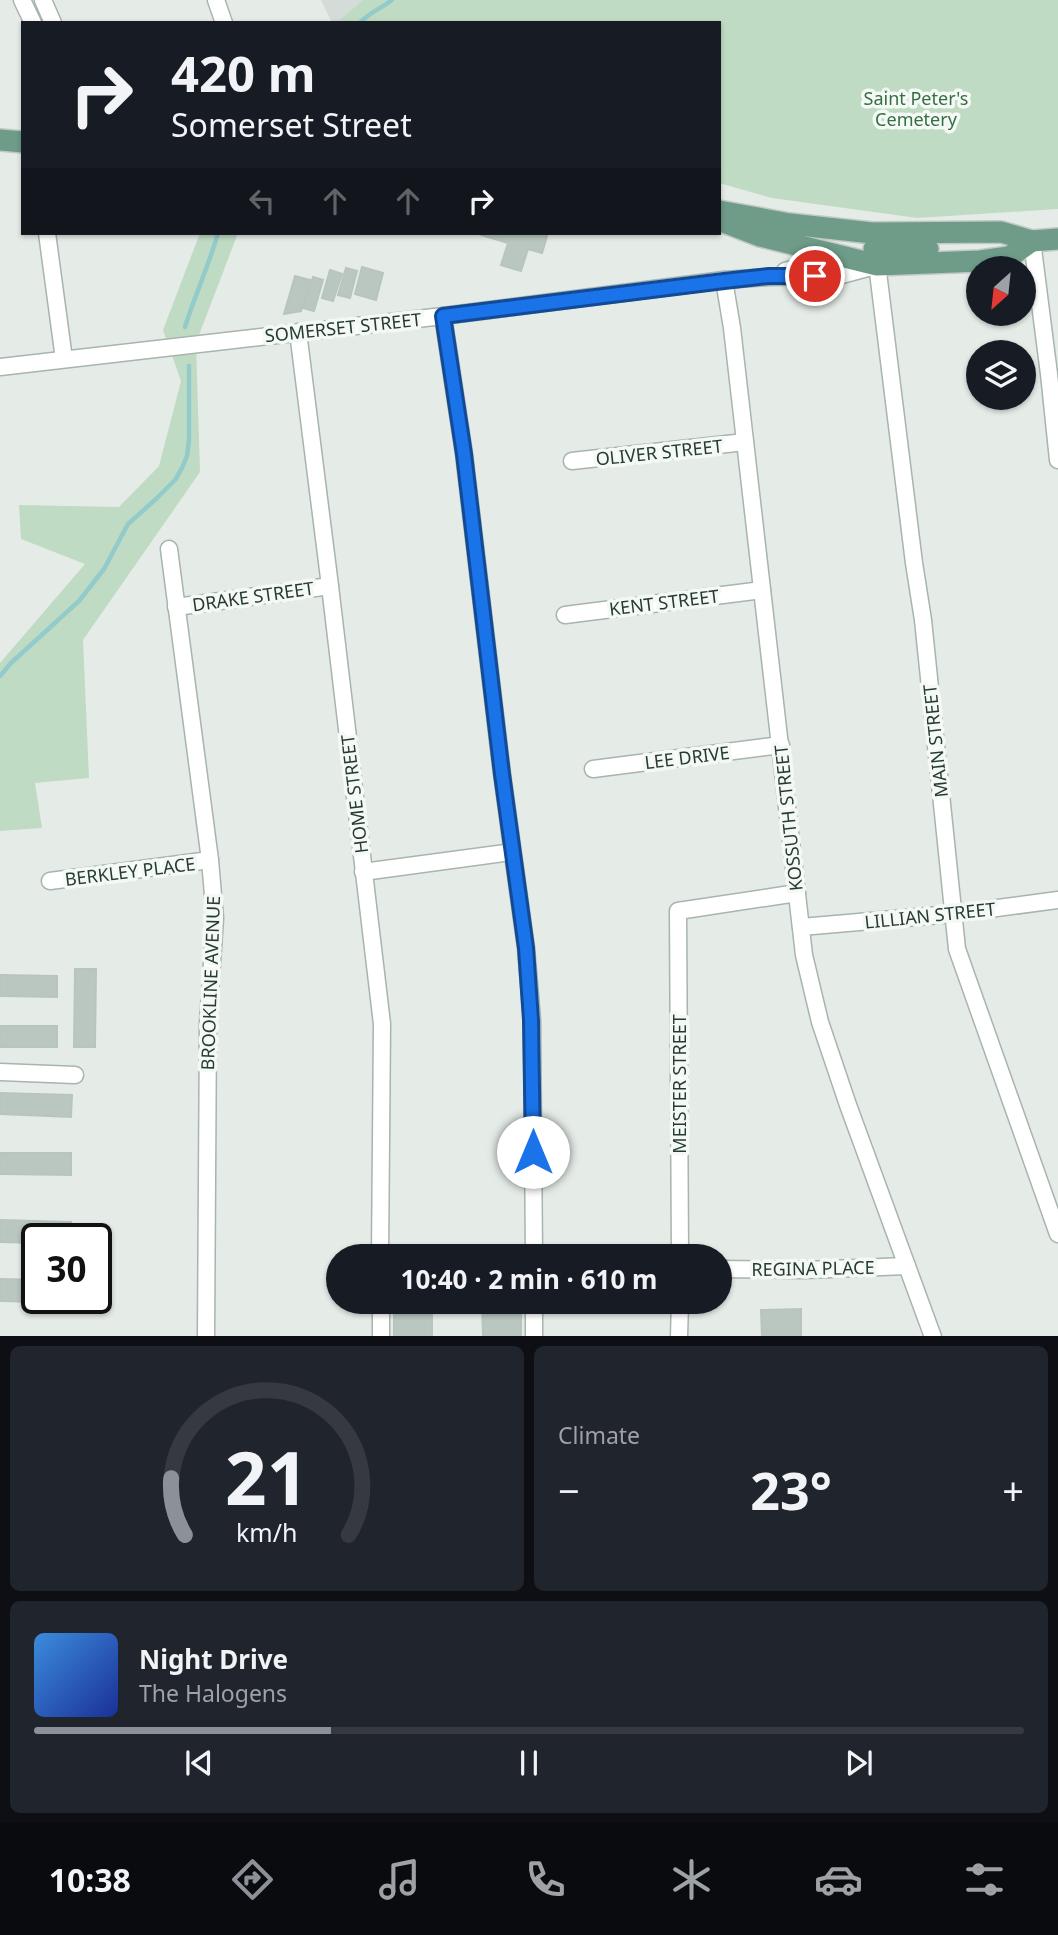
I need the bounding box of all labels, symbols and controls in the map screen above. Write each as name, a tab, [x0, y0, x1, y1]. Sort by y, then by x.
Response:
text: 420 m	[171, 40, 316, 106]
icon: right	[56, 49, 147, 140]
park label: Saint Peter's Cemetery	[864, 86, 968, 131]
text: Somerset Street	[171, 103, 412, 146]
icon: left	[243, 182, 281, 220]
icon: ahead	[316, 182, 354, 220]
icon: ahead	[389, 182, 427, 220]
icon: right	[462, 182, 500, 220]
pin	[785, 246, 845, 306]
north arrow	[966, 256, 1036, 326]
map controls	[966, 256, 1036, 410]
icon: arrive	[796, 257, 834, 295]
street label: SOMERSET STREET	[264, 307, 422, 347]
button: layers	[966, 340, 1036, 410]
street label: OLIVER STREET	[594, 433, 724, 471]
street label: DRAKE STREET	[191, 576, 315, 616]
street label: KENT STREET	[608, 583, 720, 621]
street label: MAIN STREET	[917, 683, 953, 799]
street label: HOME STREET	[335, 733, 373, 855]
street label: LEE DRIVE	[643, 740, 731, 774]
street label: KOSSUTH STREET	[768, 744, 808, 892]
street label: BERKLEY PLACE	[63, 851, 197, 891]
street label: BROOKLINE AVENUE	[195, 895, 225, 1071]
street label: LILLIAN STREET	[863, 896, 997, 934]
street label: MEISTER STREET	[667, 1014, 691, 1154]
position arrow	[496, 1115, 570, 1189]
speed limit sign: 30	[21, 1223, 112, 1314]
street label: REGINA PLACE	[751, 1255, 875, 1281]
text: 10:40 · 2 min · 610 m	[401, 1261, 657, 1297]
text: Climate	[558, 1419, 640, 1451]
text: 21	[225, 1427, 309, 1526]
text: 23°	[750, 1454, 832, 1525]
text: −	[558, 1464, 580, 1516]
text: +	[1002, 1464, 1024, 1516]
text: km/h	[236, 1514, 298, 1548]
text: Night Drive	[139, 1641, 288, 1677]
text: The Halogens	[139, 1677, 287, 1709]
icon: previous	[180, 1744, 218, 1782]
icon: pause	[510, 1744, 548, 1782]
icon: next	[840, 1744, 878, 1782]
icon: directions	[228, 1855, 277, 1904]
icon: music	[375, 1855, 424, 1904]
icon: phone	[521, 1855, 570, 1904]
icon: climate	[667, 1855, 716, 1904]
icon: car	[814, 1855, 863, 1904]
icon: filters	[960, 1855, 1009, 1904]
text: 10:38	[49, 1858, 131, 1901]

